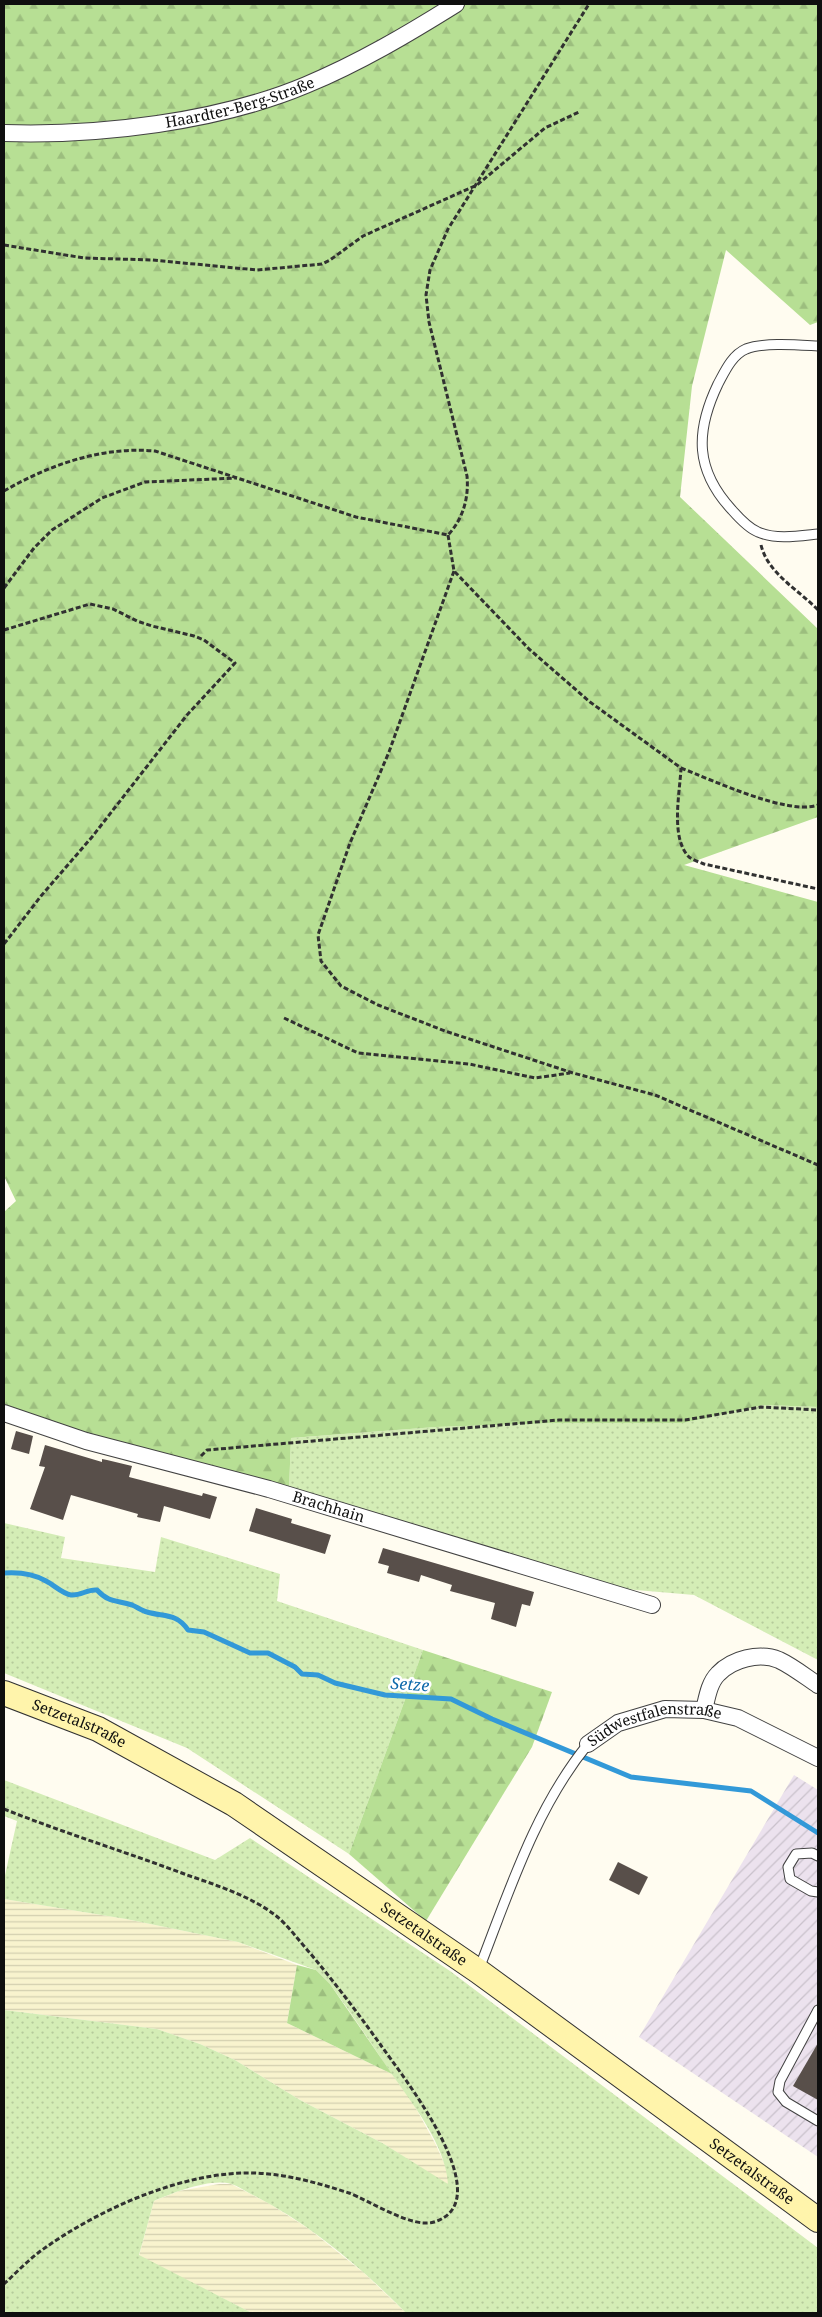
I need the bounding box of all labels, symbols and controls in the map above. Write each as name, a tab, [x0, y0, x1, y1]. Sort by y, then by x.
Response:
street label: Haardter-Berg-Straße	[164, 72, 317, 132]
street label: Brachhain	[290, 1486, 368, 1527]
water label: Setze	[390, 1672, 430, 1696]
street label: Setzetalstraße	[29, 1694, 130, 1752]
street label: Südwestfalenstraße	[583, 1698, 724, 1751]
street label: Setzetalstraße	[377, 1896, 472, 1970]
street label: Setzetalstraße	[706, 2133, 799, 2208]

